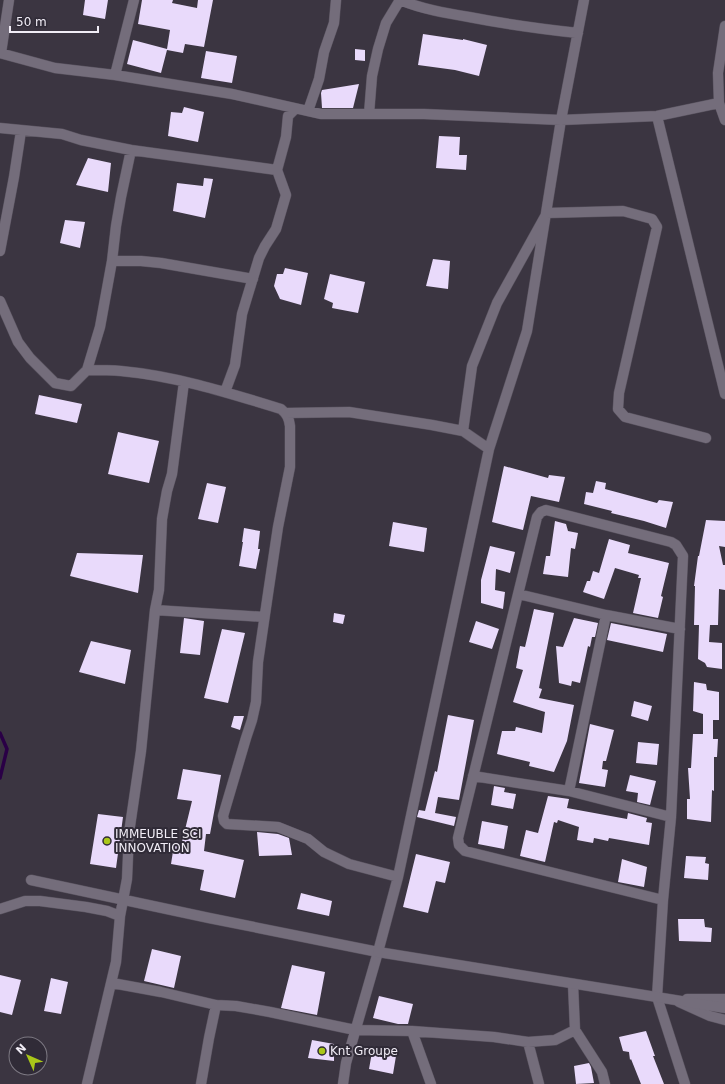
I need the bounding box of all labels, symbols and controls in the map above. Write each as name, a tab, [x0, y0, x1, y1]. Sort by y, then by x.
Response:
scale bar	[10, 8, 98, 34]
text: 50 m	[16, 15, 47, 29]
place label: IMMEUBLE SCI INNOVATION	[115, 827, 201, 855]
marker: IMMEUBLE SCI INNOVATION	[102, 836, 112, 846]
north arrow	[8, 1036, 48, 1076]
text: N	[13, 1041, 29, 1057]
place label: Knt Groupe	[330, 1044, 398, 1058]
marker: Knt Groupe	[317, 1046, 327, 1056]

